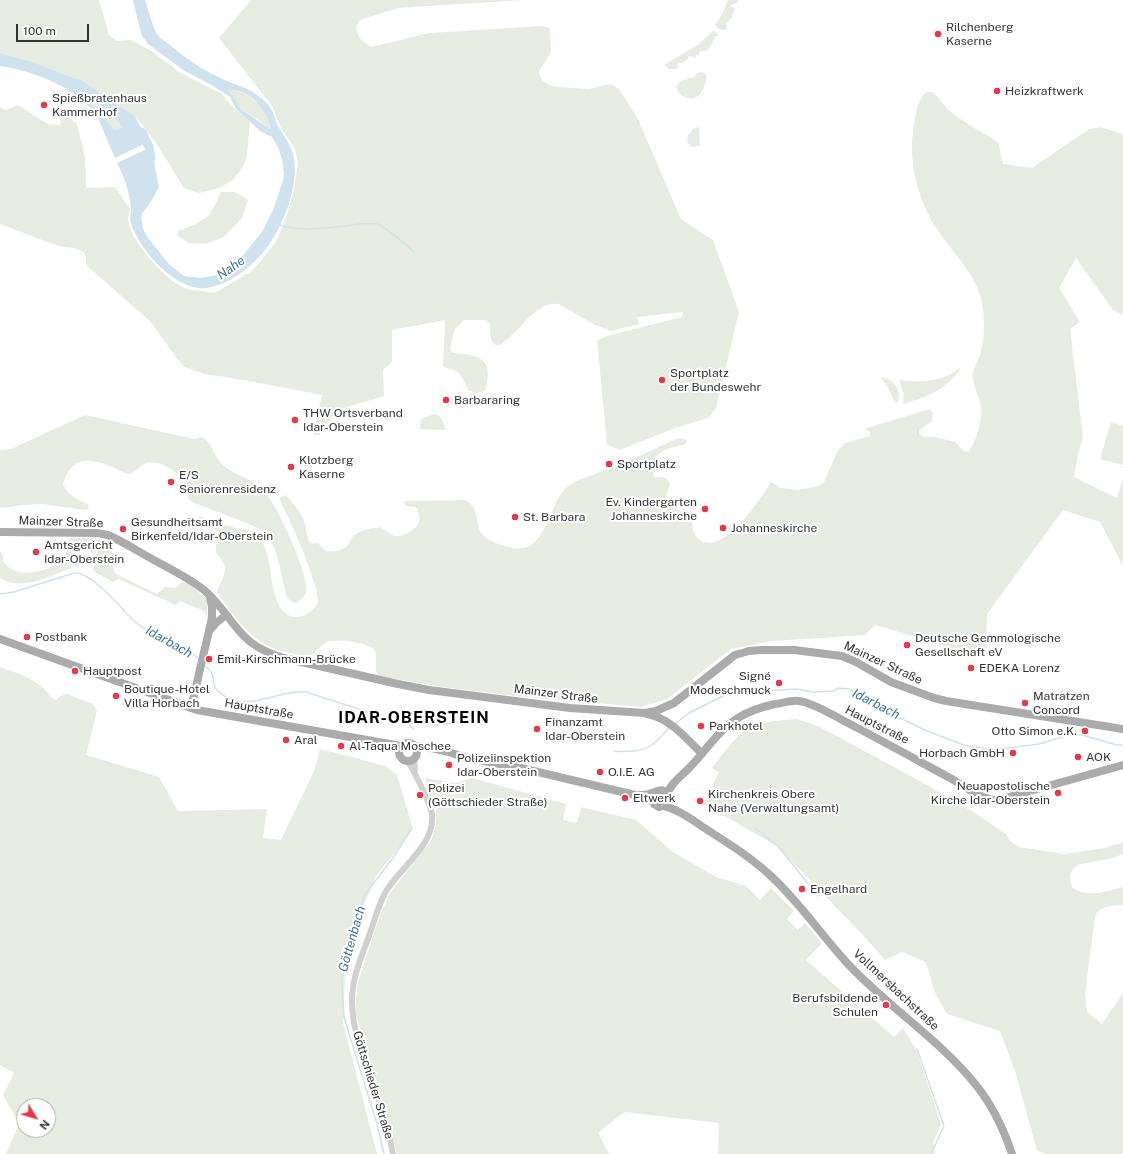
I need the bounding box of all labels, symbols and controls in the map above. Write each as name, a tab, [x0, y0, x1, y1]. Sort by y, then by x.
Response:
scale bar	[18, 16, 91, 42]
place label: Rilchenberg Kaserne	[946, 20, 1013, 48]
text: 100 m	[23, 24, 56, 38]
marker: Rilchenberg Kaserne	[933, 29, 943, 39]
place label: Heizkraftwerk	[1005, 84, 1084, 98]
marker: Heizkraftwerk	[992, 86, 1002, 96]
place label: Spießbratenhaus Kammerhof	[52, 91, 147, 119]
marker: Spießbratenhaus Kammerhof	[39, 100, 49, 110]
water label: Nahe	[214, 253, 248, 283]
place label: Sportplatz der Bundeswehr	[670, 366, 761, 394]
marker: Sportplatz der Bundeswehr	[657, 375, 667, 385]
place label: Barbararing	[454, 393, 520, 407]
marker: Barbararing	[441, 395, 451, 405]
place label: THW Ortsverband Idar-Oberstein	[303, 406, 403, 434]
marker: THW Ortsverband Idar-Oberstein	[290, 415, 300, 425]
place label: Klotzberg Kaserne	[299, 453, 353, 481]
place label: Sportplatz	[617, 457, 676, 471]
marker: Sportplatz	[604, 459, 614, 469]
marker: Klotzberg Kaserne	[286, 462, 296, 472]
place label: E/S Seniorenresidenz	[179, 468, 276, 496]
marker: E/S Seniorenresidenz	[166, 477, 176, 487]
place label: Ev. Kindergarten Johanneskirche	[605, 495, 697, 523]
marker: Ev. Kindergarten Johanneskirche	[700, 504, 710, 514]
place label: St. Barbara	[523, 510, 585, 524]
marker: St. Barbara	[510, 512, 520, 522]
street label: Mainzer Straße	[18, 513, 104, 531]
place label: Gesundheitsamt Birkenfeld/Idar-Oberstein	[131, 515, 273, 543]
place label: Johanneskirche	[731, 521, 817, 535]
marker: Johanneskirche	[718, 523, 728, 533]
marker: Gesundheitsamt Birkenfeld/Idar-Oberstein	[118, 524, 128, 534]
place label: Amtsgericht Idar-Oberstein	[44, 538, 124, 566]
marker: Amtsgericht Idar-Oberstein	[31, 547, 41, 557]
water label: Idarbach	[143, 623, 195, 661]
place label: Postbank	[35, 630, 87, 644]
place label: Deutsche Gemmologische Gesellschaft eV	[915, 631, 1061, 659]
marker: Postbank	[22, 632, 32, 642]
street label: Mainzer Straße	[842, 639, 924, 687]
marker: Deutsche Gemmologische Gesellschaft eV	[902, 640, 912, 650]
place label: Emil-Kirschmann-Brücke	[217, 652, 356, 666]
marker: Emil-Kirschmann-Brücke	[204, 654, 214, 664]
place label: EDEKA Lorenz	[979, 661, 1060, 675]
marker: EDEKA Lorenz	[966, 663, 976, 673]
place label: Hauptpost	[83, 664, 142, 678]
marker: Hauptpost	[70, 666, 80, 676]
place label: Signé Modeschmuck	[690, 669, 771, 697]
marker: Signé Modeschmuck	[774, 678, 784, 688]
place label: Boutique-Hotel Villa Horbach	[124, 682, 210, 710]
street label: Mainzer Straße	[513, 682, 599, 706]
water label: Idarbach	[850, 685, 902, 723]
place label: Matratzen Concord	[1033, 689, 1090, 717]
marker: Boutique-Hotel Villa Horbach	[111, 691, 121, 701]
street label: Hauptstraße	[223, 696, 295, 722]
marker: Matratzen Concord	[1020, 698, 1030, 708]
street label: Hauptstraße	[843, 703, 911, 747]
district label: IDAR-OBERSTEIN	[338, 708, 490, 728]
place label: Finanzamt Idar-Oberstein	[545, 715, 625, 743]
place label: Parkhotel	[709, 719, 763, 733]
marker: Parkhotel	[696, 721, 706, 731]
marker: Finanzamt Idar-Oberstein	[532, 724, 542, 734]
place label: Otto Simon e.K.	[991, 724, 1077, 738]
marker: Otto Simon e.K.	[1080, 726, 1090, 736]
place label: Aral	[294, 733, 317, 747]
marker: Aral	[281, 735, 291, 745]
place label: Al-Taqua Moschee	[349, 739, 451, 753]
marker: Al-Taqua Moschee	[336, 741, 346, 751]
place label: Horbach GmbH	[919, 746, 1005, 760]
marker: Horbach GmbH	[1008, 748, 1018, 758]
place label: AOK	[1086, 750, 1111, 764]
place label: Polizeiinspektion Idar-Oberstein	[457, 751, 551, 779]
marker: AOK	[1073, 752, 1083, 762]
marker: Polizeiinspektion Idar-Oberstein	[444, 760, 454, 770]
place label: O.I.E. AG	[608, 765, 655, 779]
marker: O.I.E. AG	[595, 767, 605, 777]
place label: Neuapostolische Kirche Idar-Oberstein	[931, 779, 1050, 807]
place label: Polizei (Göttschieder Straße)	[428, 781, 547, 809]
place label: Kirchenkreis Obere Nahe (Verwaltungsamt)	[708, 787, 839, 815]
marker: Neuapostolische Kirche Idar-Oberstein	[1053, 788, 1063, 798]
marker: Polizei (Göttschieder Straße)	[415, 790, 425, 800]
place label: Eltwerk	[633, 791, 676, 805]
marker: Eltwerk	[620, 793, 630, 803]
marker: Kirchenkreis Obere Nahe (Verwaltungsamt)	[695, 796, 705, 806]
place label: Engelhard	[810, 882, 867, 896]
marker: Engelhard	[797, 884, 807, 894]
water label: Göttenbach	[335, 904, 369, 974]
street label: Vollmersbachstraße	[850, 947, 942, 1033]
place label: Berufsbildende Schulen	[792, 991, 878, 1019]
marker: Berufsbildende Schulen	[881, 1000, 891, 1010]
street label: Göttschieder Straße	[350, 1029, 396, 1141]
north arrow	[16, 1098, 56, 1138]
text: N	[37, 1118, 52, 1132]

